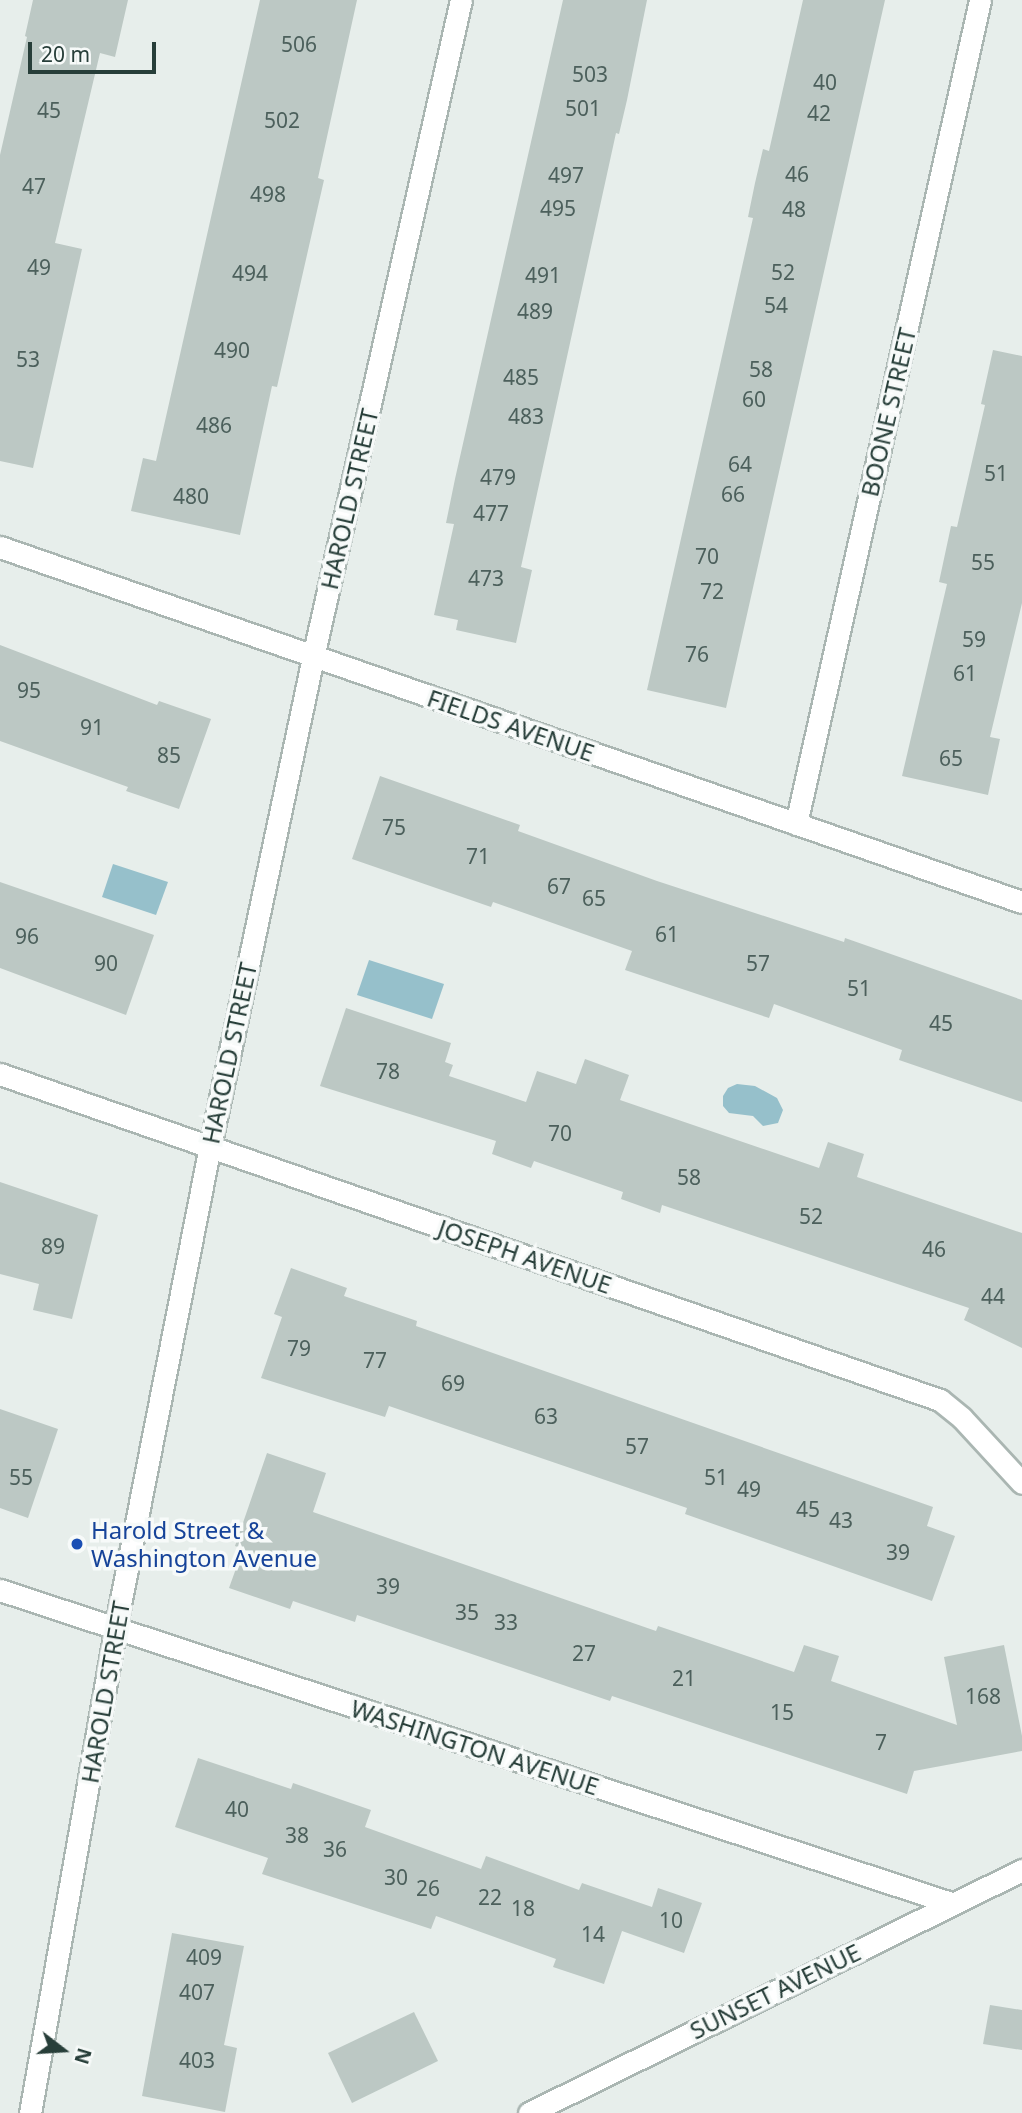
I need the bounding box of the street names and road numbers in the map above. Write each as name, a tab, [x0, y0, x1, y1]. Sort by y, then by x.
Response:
street label: BOONE STREET	[855, 325, 921, 499]
street label: HAROLD STREET	[314, 406, 384, 592]
street label: FIELDS AVENUE	[424, 683, 598, 767]
street label: HAROLD STREET	[196, 960, 262, 1146]
street label: JOSEPH AVENUE	[434, 1213, 616, 1299]
street label: HAROLD STREET	[75, 1599, 135, 1785]
street label: WASHINGTON AVENUE	[347, 1693, 603, 1801]
street label: SUNSET AVENUE	[685, 1937, 865, 2045]

